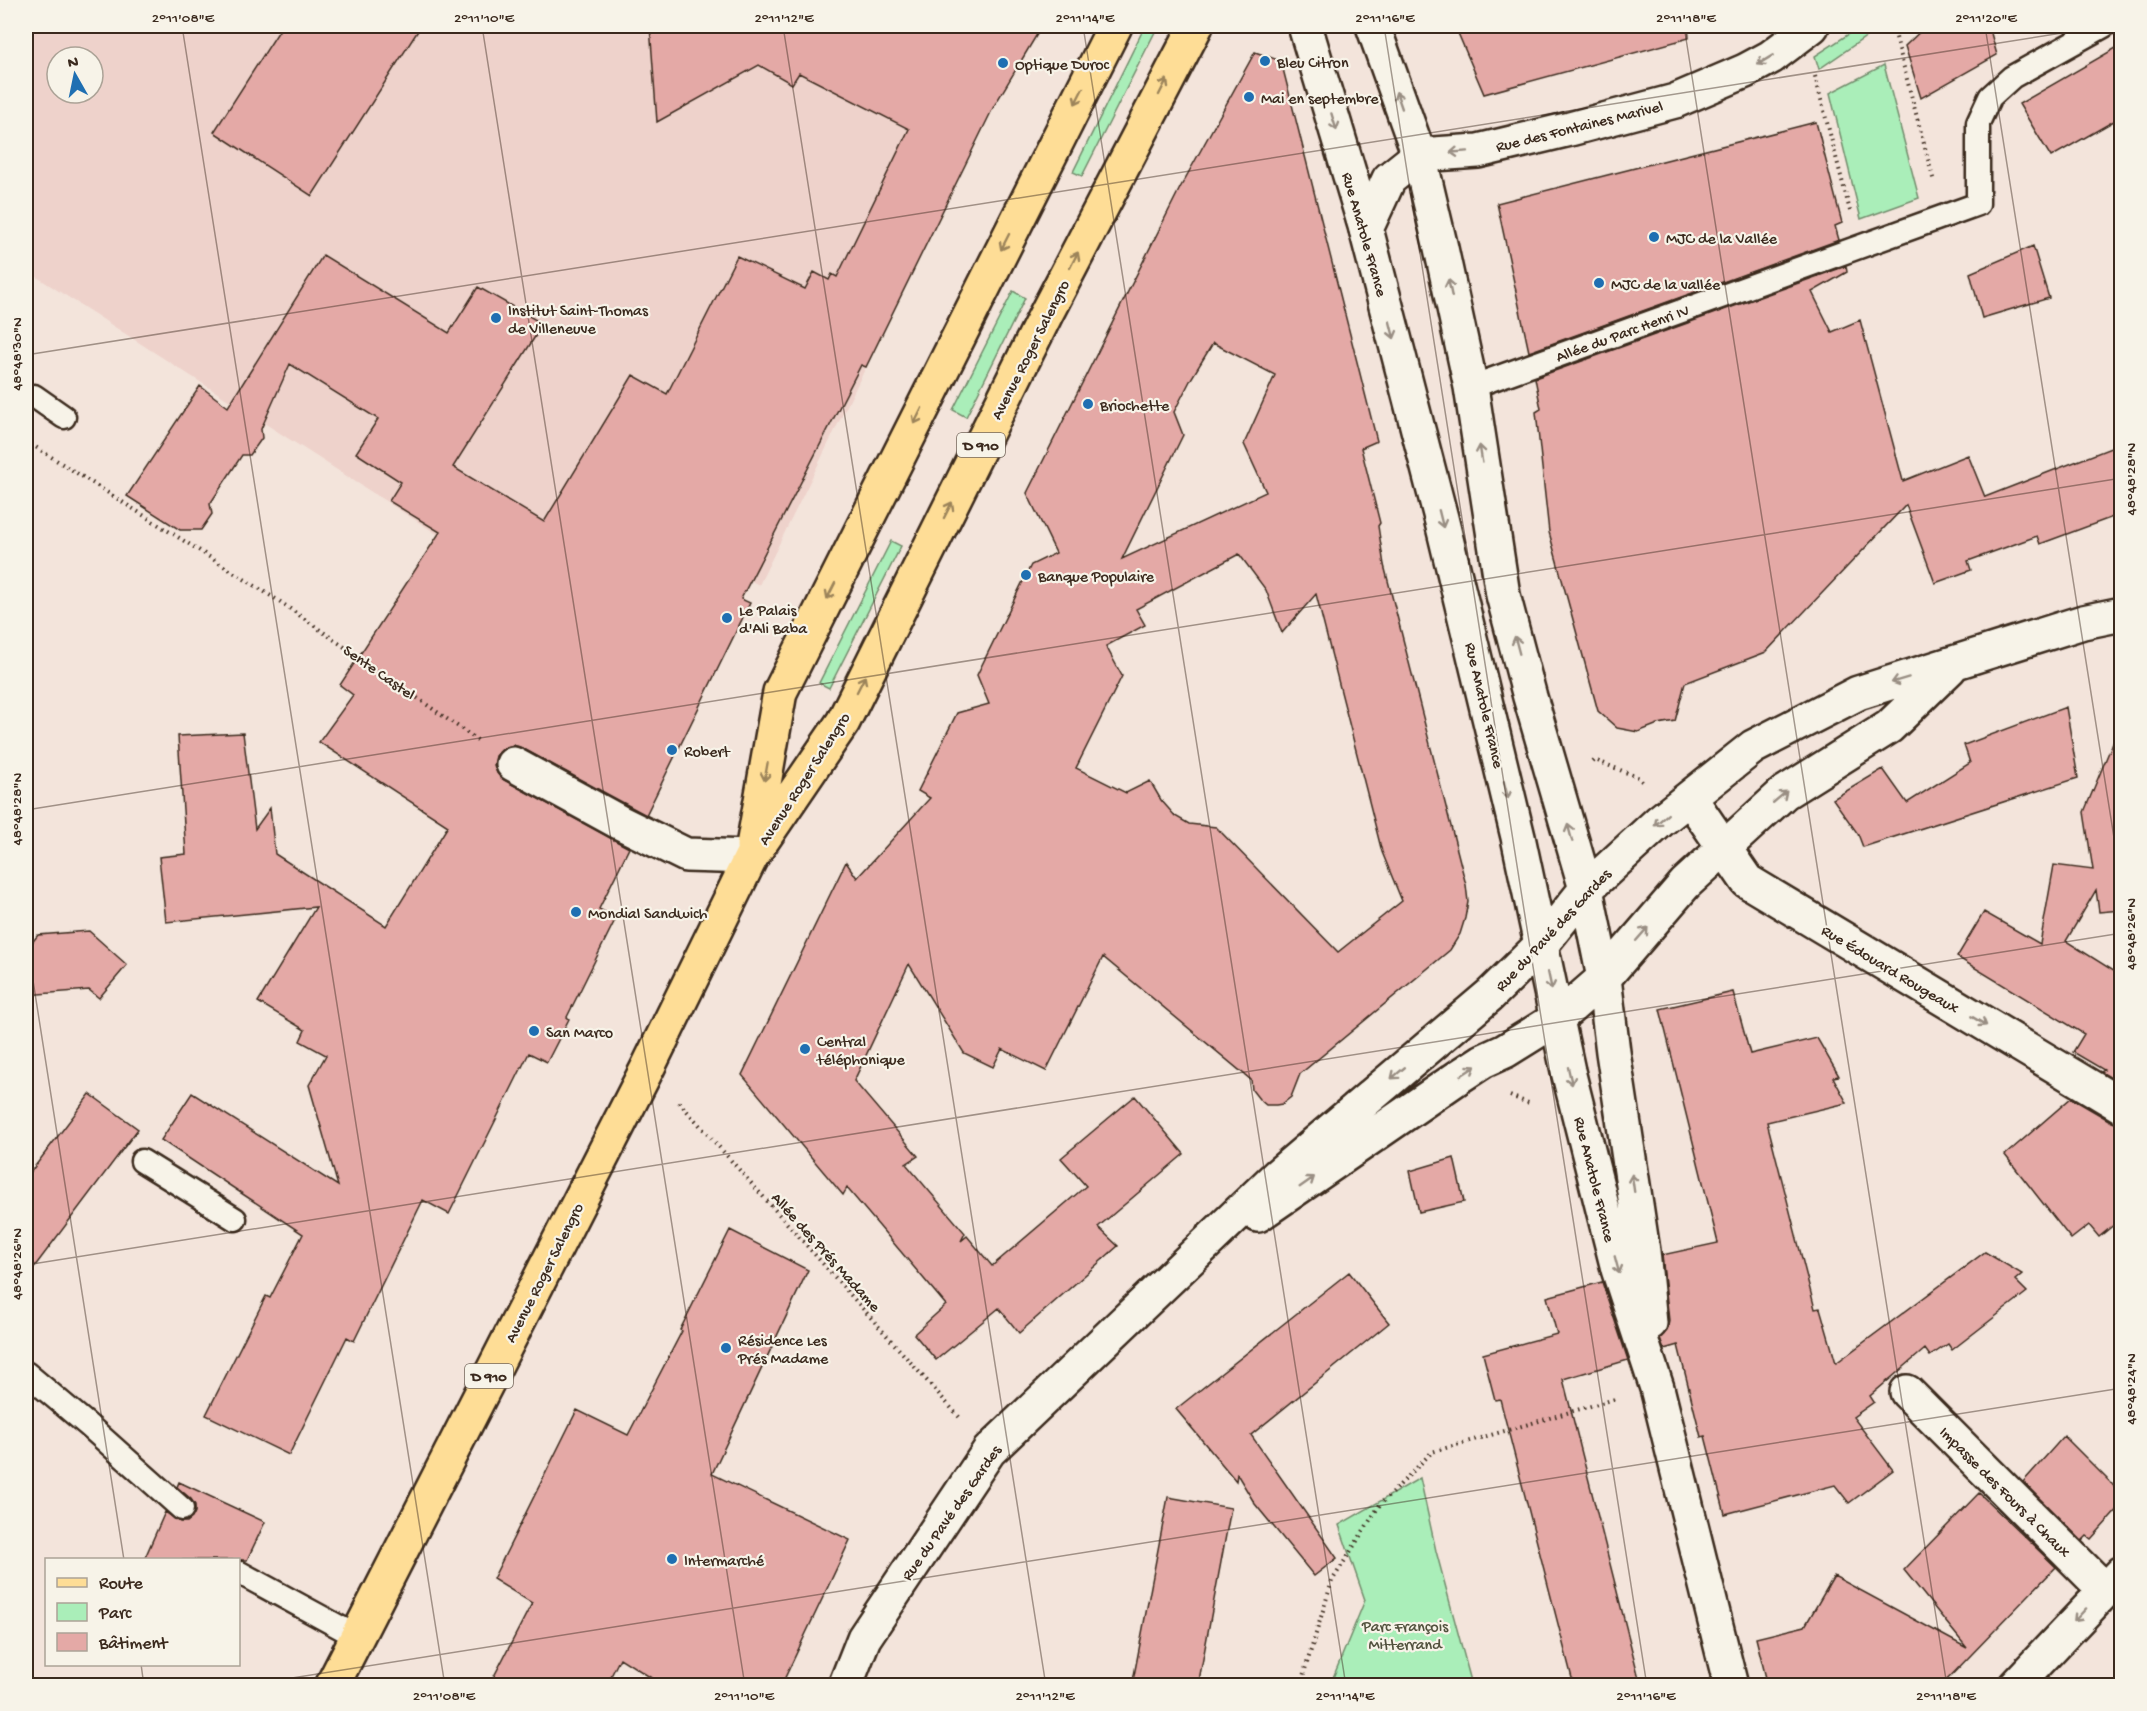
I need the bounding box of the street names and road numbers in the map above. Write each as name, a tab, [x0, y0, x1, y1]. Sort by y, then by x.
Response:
street label: Rue des Fontaines Marivel	[1494, 98, 1665, 158]
street label: Rue Anatole France	[1336, 171, 1390, 300]
street label: Avenue Roger Salengro	[989, 278, 1076, 424]
street label: Allée du Parc Henri IV	[1554, 302, 1693, 368]
road number: D 910	[957, 433, 1005, 457]
street label: Rue Anatole France	[1459, 641, 1506, 771]
street label: Sente Castel	[338, 642, 418, 706]
street label: Avenue Roger Salengro	[756, 710, 856, 850]
street label: Rue du Pavé des Gardes	[1493, 865, 1617, 997]
street label: Rue Édouard Rougeaux	[1817, 922, 1962, 1020]
street label: Rue Anatole France	[1568, 1115, 1618, 1245]
street label: Allée des Prés Madame	[766, 1190, 884, 1318]
street label: Avenue Roger Salengro	[503, 1201, 590, 1347]
road number: D 910	[465, 1364, 513, 1388]
street label: Impasse des Fours à Chaux	[1934, 1424, 2073, 1563]
street label: Rue du Pavé des Gardes	[899, 1442, 1007, 1585]

